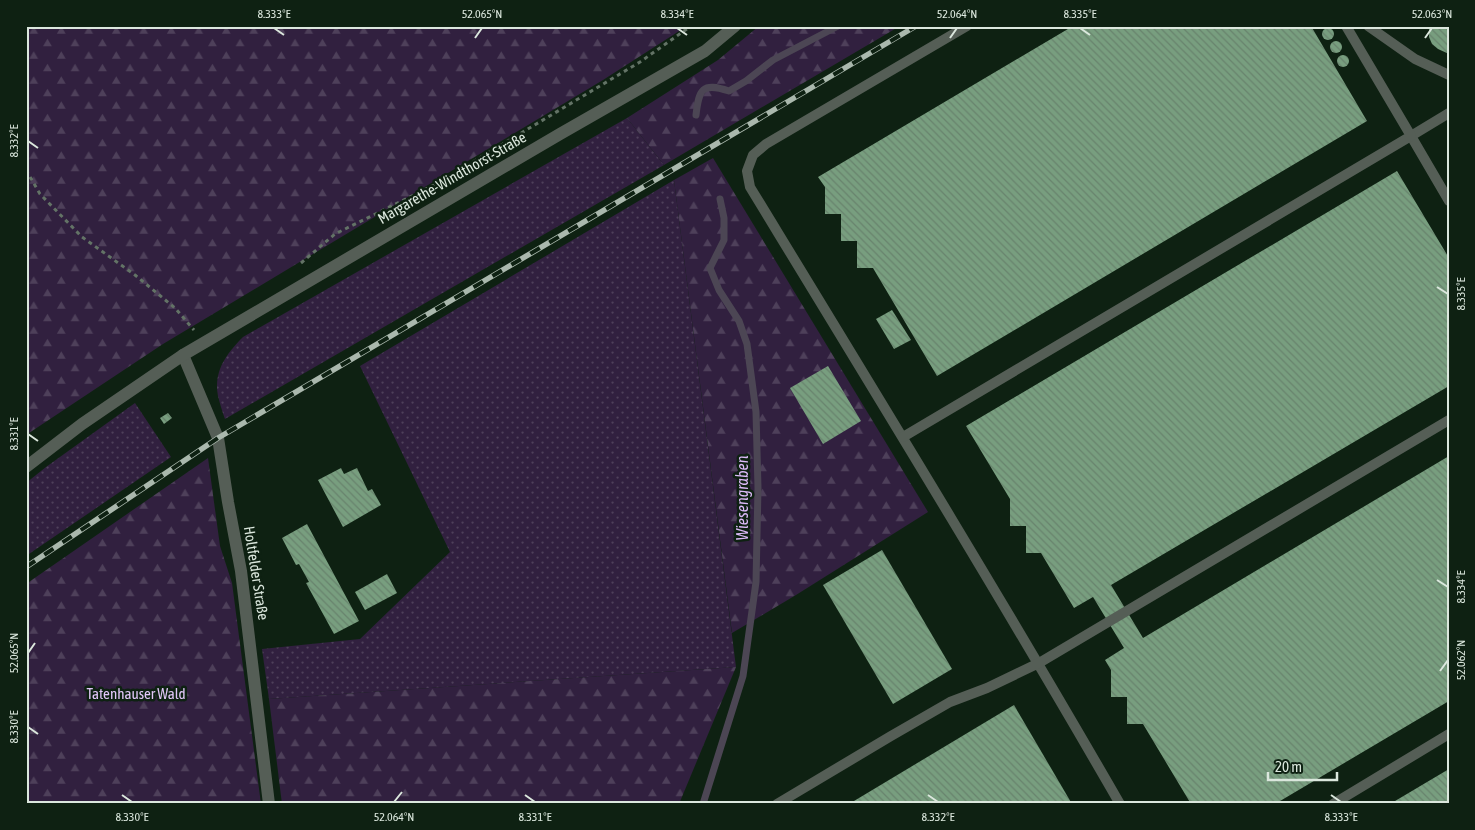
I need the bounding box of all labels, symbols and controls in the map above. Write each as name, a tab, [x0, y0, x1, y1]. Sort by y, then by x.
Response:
text: 8.333°E	[257, 7, 291, 21]
text: 52.065°N	[462, 7, 502, 21]
text: 8.334°E	[660, 7, 694, 21]
text: 52.064°N	[937, 7, 977, 21]
text: 8.335°E	[1063, 7, 1097, 21]
text: 52.063°N	[1412, 7, 1452, 21]
text: 8.332°E	[7, 124, 21, 158]
street label: Margarethe-Windthorst-Straße	[375, 128, 529, 227]
text: 8.335°E	[1454, 277, 1468, 311]
text: 8.331°E	[7, 417, 21, 451]
water label: Wiesengraben	[733, 455, 752, 541]
street label: Holtfelder Straße	[241, 525, 272, 621]
text: 8.334°E	[1454, 570, 1468, 604]
text: 52.065°N	[7, 633, 21, 673]
text: 52.062°N	[1454, 640, 1468, 680]
park label: Tatenhauser Wald	[86, 685, 186, 702]
text: 8.330°E	[7, 710, 21, 744]
scale bar	[1268, 750, 1336, 782]
text: 20 m	[1275, 758, 1302, 775]
text: 8.330°E	[115, 810, 149, 824]
text: 52.064°N	[374, 810, 414, 824]
text: 8.331°E	[518, 810, 552, 824]
text: 8.332°E	[921, 810, 955, 824]
text: 8.333°E	[1324, 810, 1358, 824]

